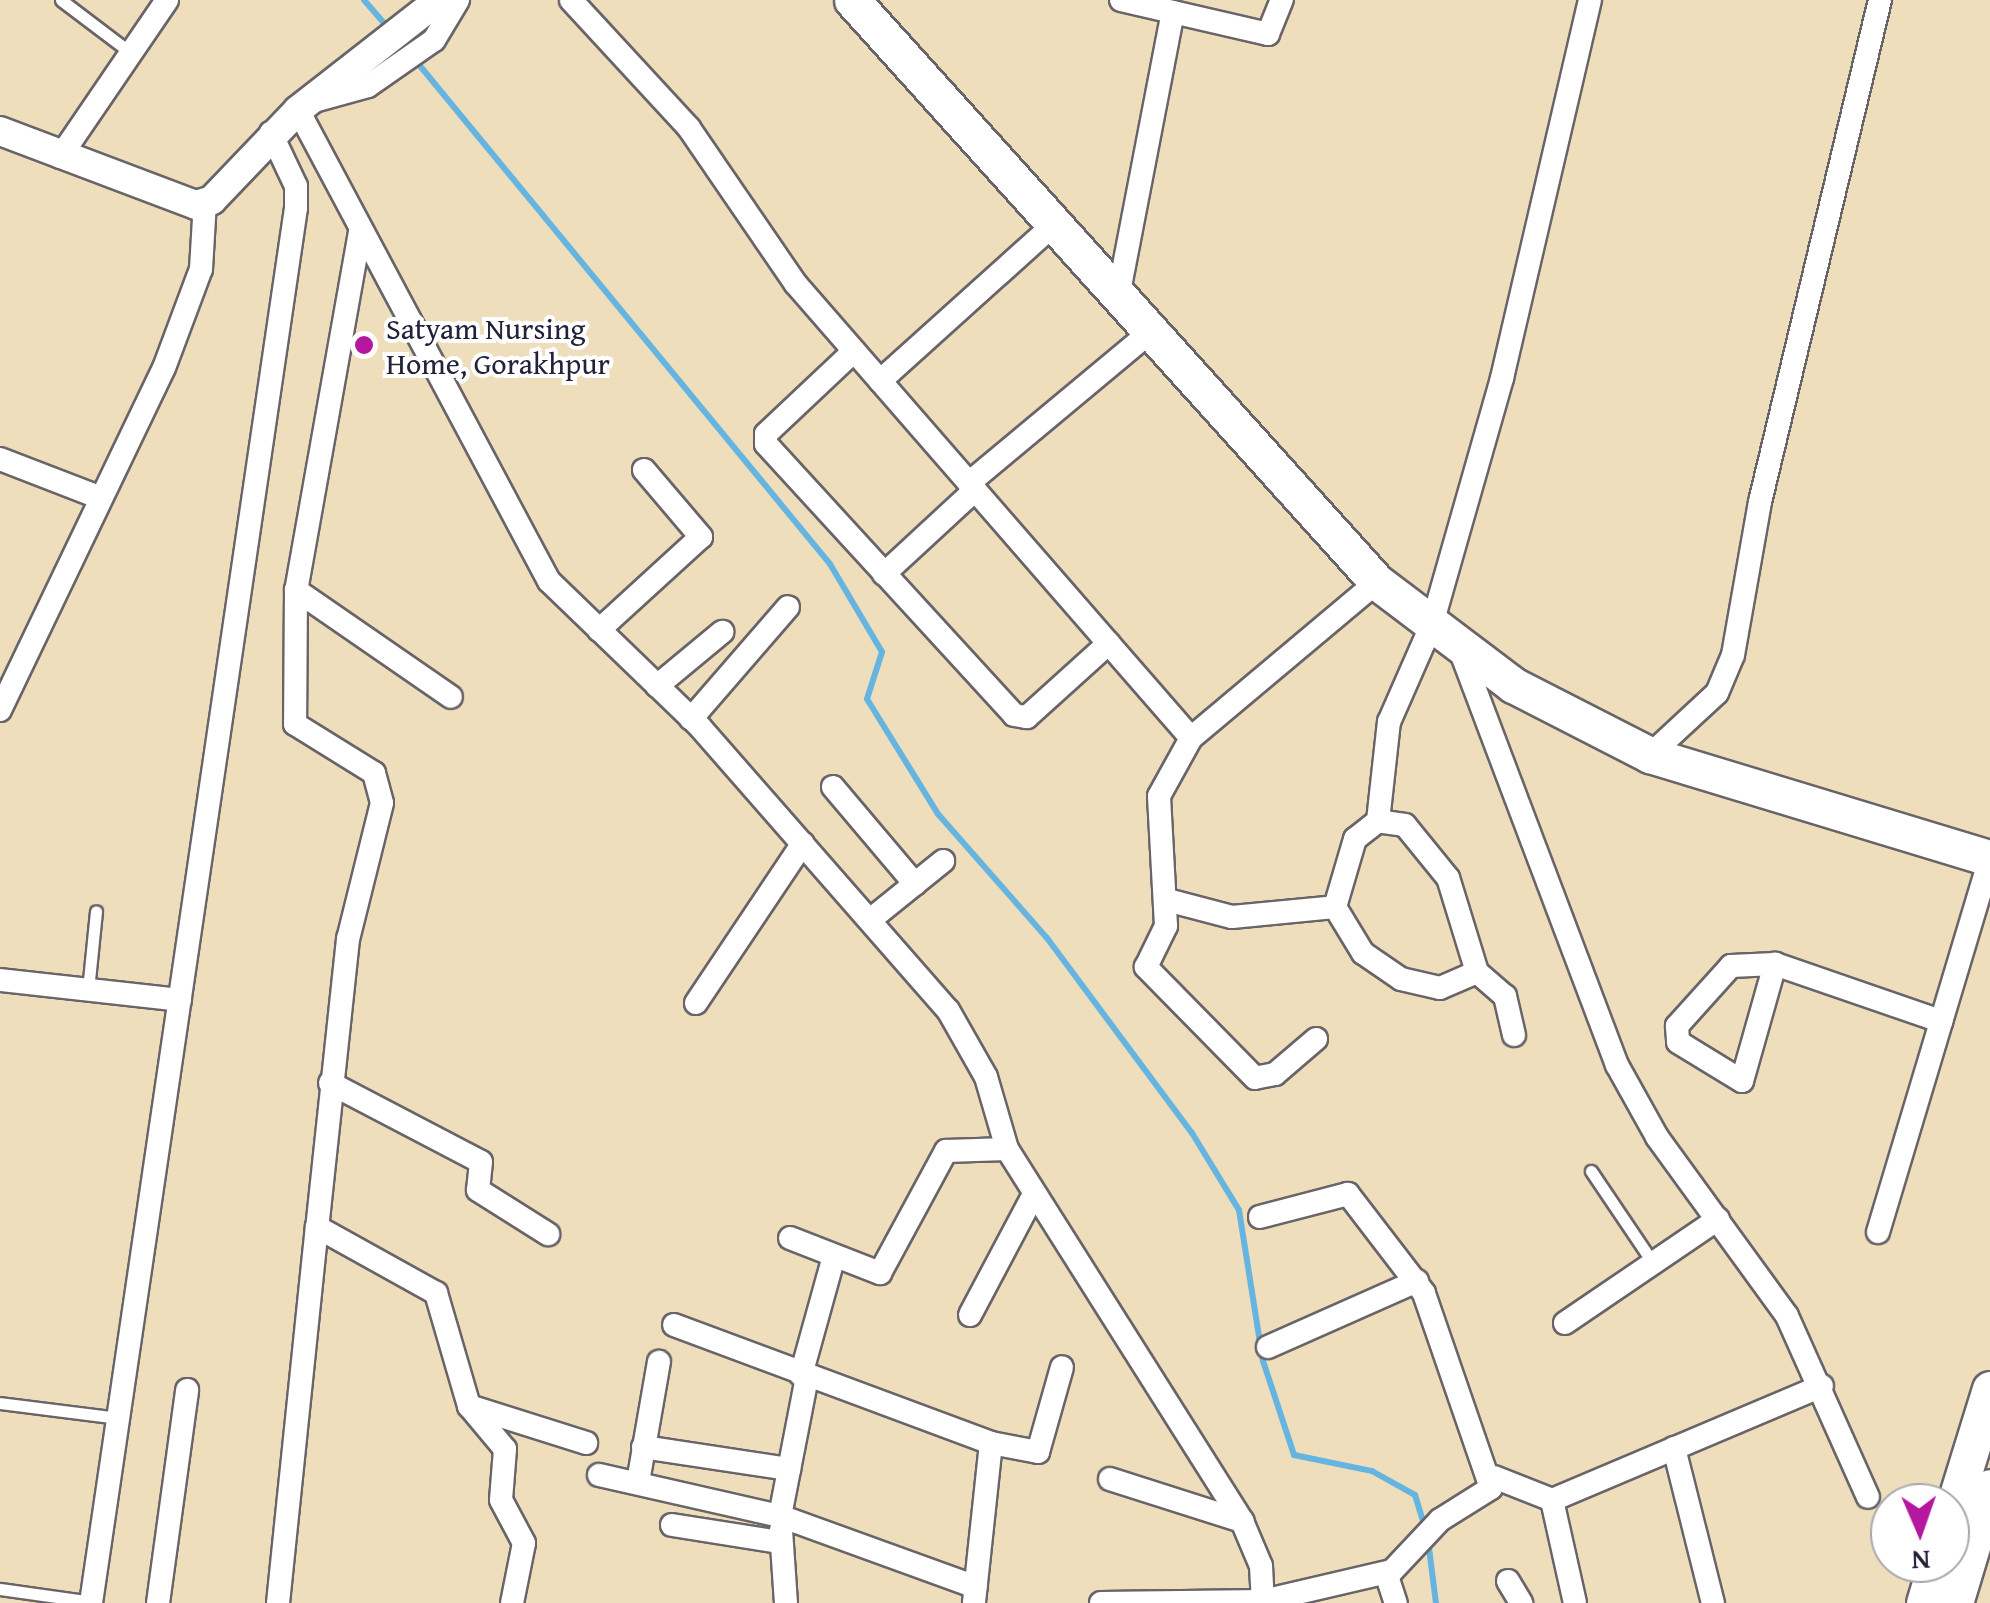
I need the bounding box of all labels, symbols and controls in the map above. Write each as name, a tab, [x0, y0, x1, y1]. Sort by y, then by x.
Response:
place label: Satyam Nursing Home, Gorakhpur	[386, 310, 610, 380]
marker: Satyam Nursing Home, Gorakhpur	[351, 332, 377, 358]
north arrow	[1870, 1483, 1970, 1583]
text: N	[1911, 1541, 1931, 1582]

